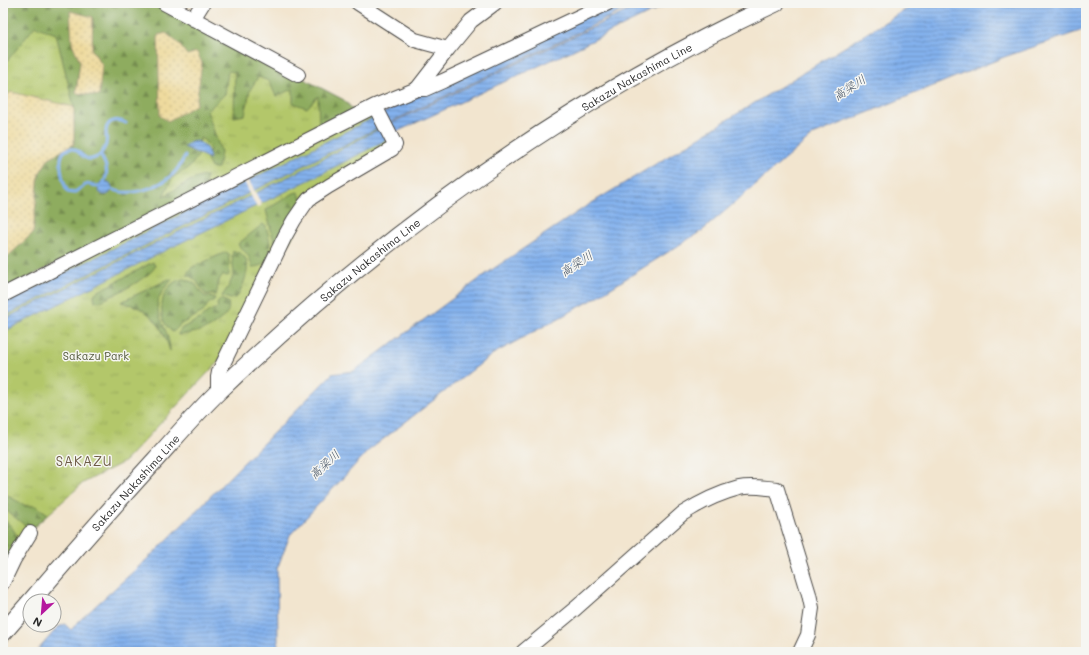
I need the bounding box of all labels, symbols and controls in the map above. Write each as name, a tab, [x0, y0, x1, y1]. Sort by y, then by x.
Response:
street label: Sakazu Nakashima Line	[578, 39, 695, 114]
water label: 高梁川	[830, 70, 868, 104]
street label: Sakazu Nakashima Line	[316, 214, 423, 305]
water label: 高梁川	[557, 246, 595, 280]
park label: Sakazu Park	[63, 348, 129, 363]
street label: Sakazu Nakashima Line	[88, 431, 183, 534]
water label: 高梁川	[305, 446, 343, 482]
district label: SAKAZU	[56, 452, 112, 469]
north arrow	[22, 593, 62, 633]
text: N	[30, 614, 44, 631]

